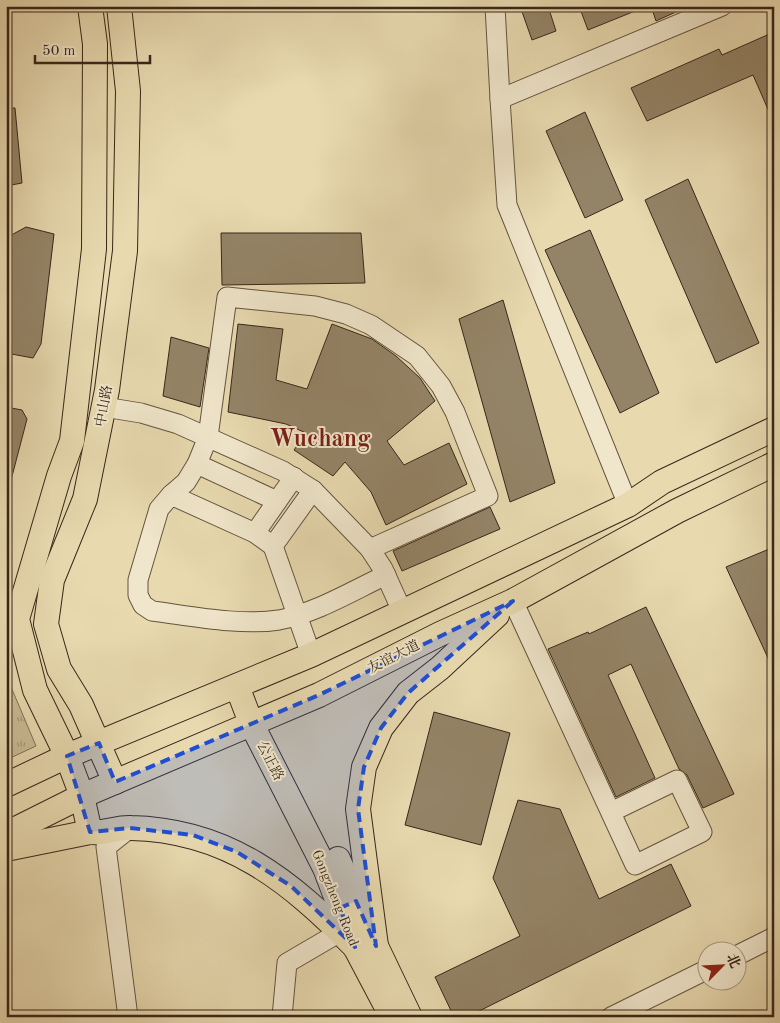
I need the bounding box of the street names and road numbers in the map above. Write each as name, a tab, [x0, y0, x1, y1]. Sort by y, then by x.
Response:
street label: 中山路	[92, 384, 115, 428]
street label: 友谊大道	[365, 636, 422, 676]
street label: 公正路	[254, 739, 287, 783]
street label: Gongzheng Road	[309, 848, 361, 948]

